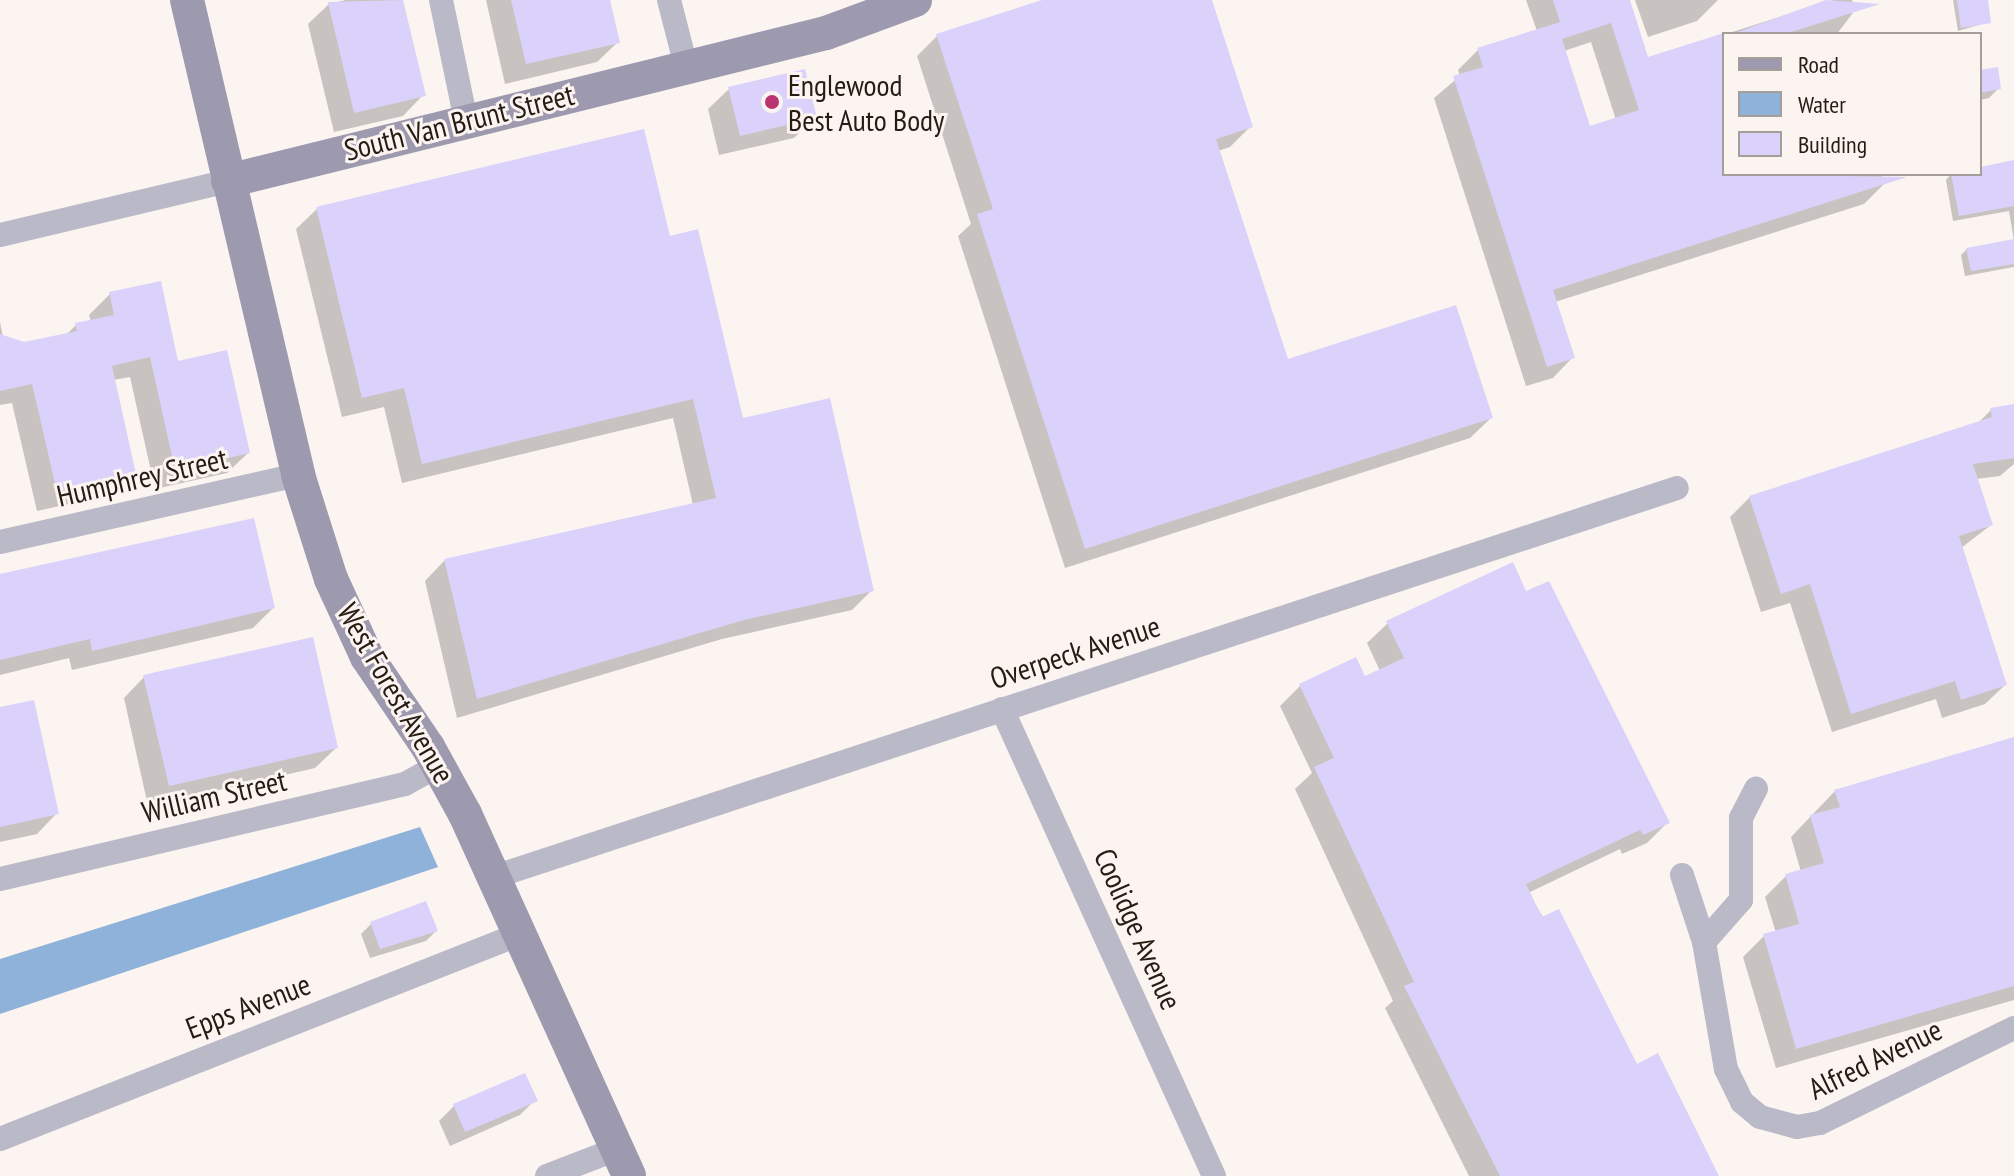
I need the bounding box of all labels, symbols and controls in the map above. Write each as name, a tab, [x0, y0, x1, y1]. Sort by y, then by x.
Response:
legend	[1722, 32, 1982, 176]
text: Road	[1798, 49, 1839, 80]
place label: Englewood Best Auto Body	[788, 67, 945, 138]
street label: South Van Brunt Street	[340, 76, 578, 168]
text: Water	[1798, 89, 1846, 120]
marker: Englewood Best Auto Body	[763, 93, 781, 111]
text: Building	[1798, 129, 1867, 160]
street label: Humphrey Street	[53, 440, 231, 514]
street label: West Forest Avenue	[330, 596, 462, 790]
street label: Overpeck Avenue	[985, 607, 1165, 697]
street label: William Street	[138, 762, 290, 830]
street label: Coolidge Avenue	[1086, 843, 1190, 1015]
street label: Epps Avenue	[180, 966, 316, 1046]
street label: Alfred Avenue	[1802, 1011, 1948, 1107]

